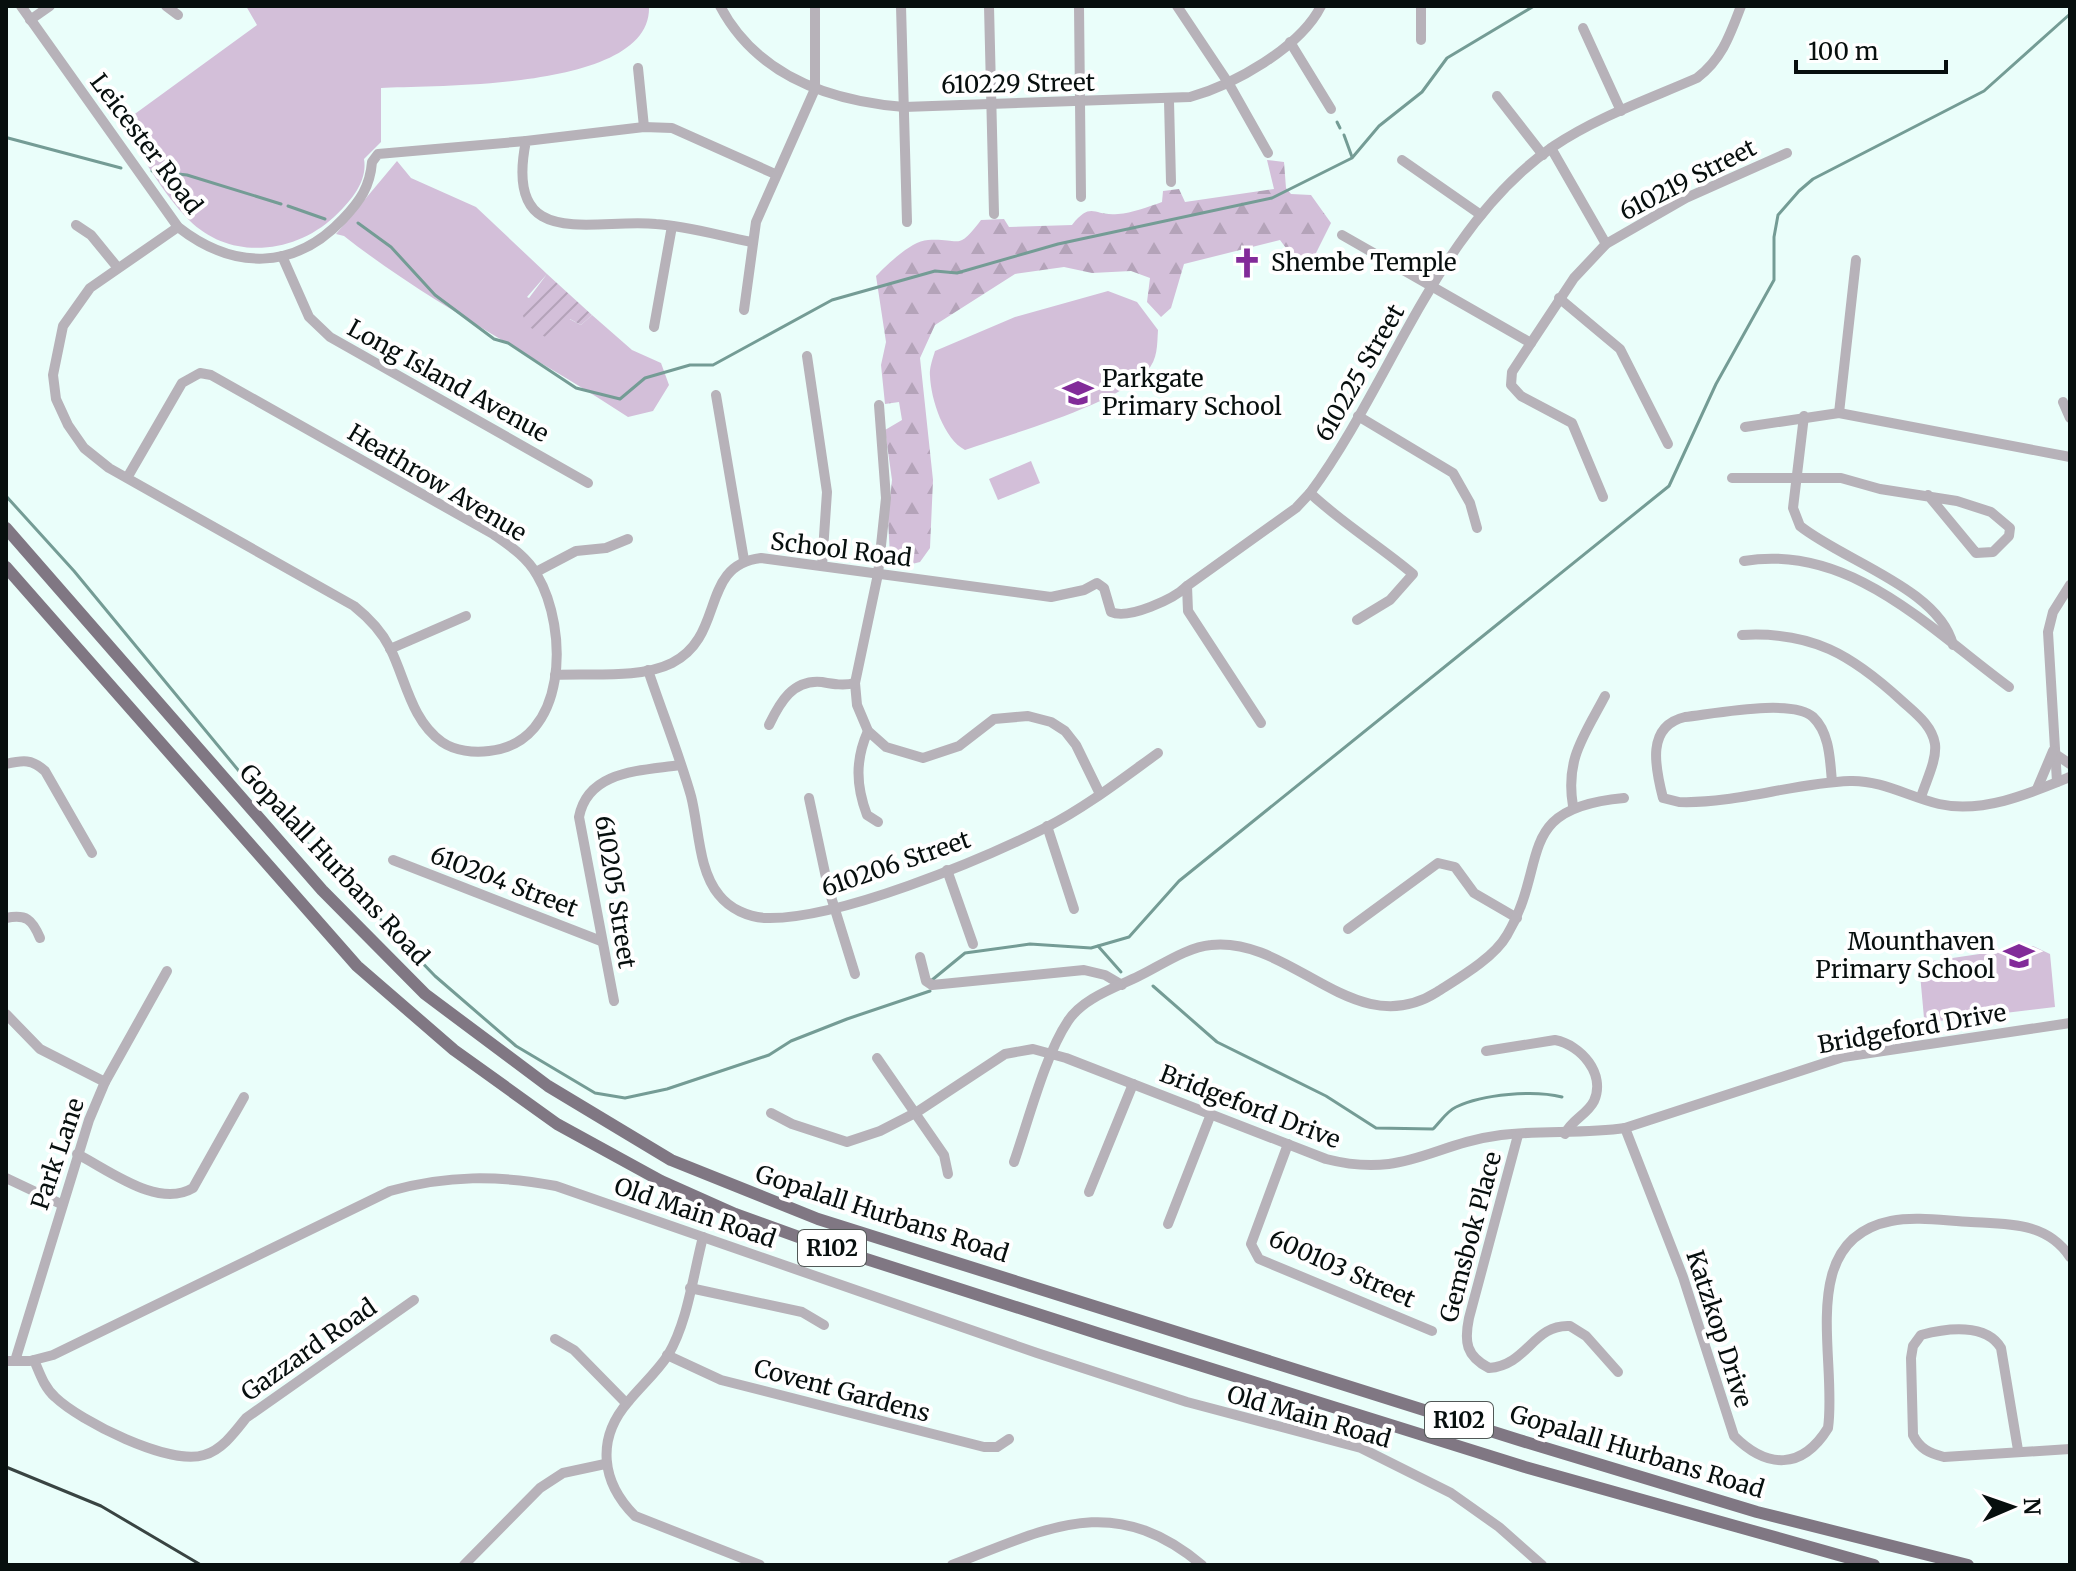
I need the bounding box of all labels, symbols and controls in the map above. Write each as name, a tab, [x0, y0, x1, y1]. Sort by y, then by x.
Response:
scale bar	[1796, 24, 1946, 74]
text: 100 m	[1808, 36, 1879, 67]
street label: Leicester Road	[84, 67, 209, 220]
street label: 610229 Street	[941, 67, 1096, 100]
street label: 610219 Street	[1614, 132, 1762, 227]
church icon: Shembe Temple	[1230, 246, 1264, 280]
place label: Shembe Temple	[1271, 247, 1457, 278]
street label: 610225 Street	[1308, 298, 1412, 447]
street label: Long Island Avenue	[342, 312, 554, 449]
place label: Parkgate Primary School	[1102, 363, 1282, 422]
school or university icon: Parkgate Primary School	[1061, 376, 1095, 410]
street label: Heathrow Avenue	[342, 417, 532, 548]
street label: School Road	[769, 525, 913, 574]
street label: Gopalall Hurbans Road	[233, 757, 436, 972]
street label: 610205 Street	[588, 813, 643, 971]
street label: 610206 Street	[817, 823, 975, 903]
street label: 610204 Street	[426, 839, 583, 924]
place label: Mounthaven Primary School	[1815, 926, 1995, 985]
school or university icon: Mounthaven Primary School	[2002, 939, 2036, 973]
street label: Bridgeford Drive	[1815, 997, 2009, 1060]
street label: Bridgeford Drive	[1156, 1058, 1345, 1155]
street label: Park Lane	[24, 1094, 91, 1214]
street label: Gemsbok Place	[1433, 1148, 1508, 1326]
street label: Gopalall Hurbans Road	[752, 1158, 1013, 1269]
street label: Old Main Road	[610, 1170, 780, 1255]
street label: 600103 Street	[1264, 1222, 1421, 1315]
road number: R102	[798, 1230, 866, 1266]
street label: Katzkop Drive	[1679, 1246, 1759, 1411]
street label: Gazzard Road	[235, 1291, 382, 1408]
street label: Covent Gardens	[751, 1352, 934, 1429]
street label: Old Main Road	[1224, 1378, 1395, 1455]
street label: Gopalall Hurbans Road	[1506, 1398, 1768, 1505]
road number: R102	[1425, 1402, 1493, 1438]
north arrow	[1972, 1467, 2052, 1547]
text: N	[2018, 1497, 2046, 1516]

